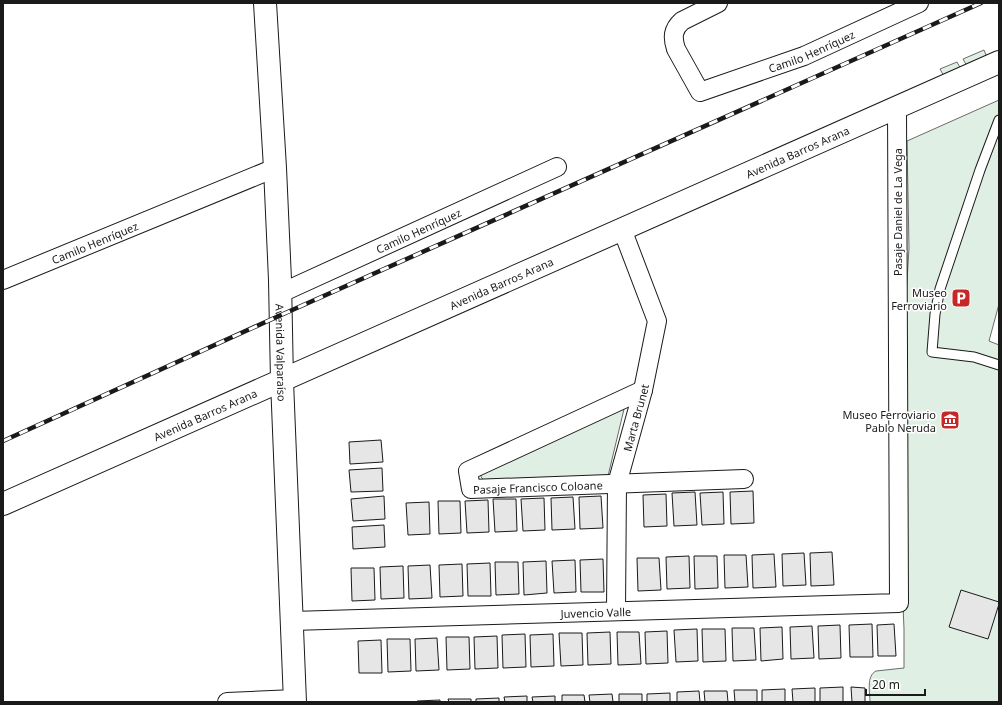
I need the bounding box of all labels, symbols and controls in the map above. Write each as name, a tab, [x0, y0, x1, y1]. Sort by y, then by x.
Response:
street label: Camilo Henríquez	[766, 26, 857, 75]
street label: Avenida Barros Arana	[743, 122, 851, 181]
street label: Pasaje Daniel de La Vega	[890, 148, 905, 276]
street label: Camilo Henríquez	[373, 204, 463, 256]
street label: Camilo Henríquez	[49, 218, 140, 267]
street label: Avenida Barros Arana	[447, 253, 555, 312]
place label: Museo Ferroviario	[891, 285, 947, 313]
parking icon: Museo Ferroviario	[950, 287, 972, 309]
street label: Avenida Valparaíso	[273, 303, 290, 402]
street label: Marta Brunet	[619, 383, 652, 453]
street label: Avenida Barros Arana	[151, 385, 259, 444]
place label: Museo Ferroviario Pablo Neruda	[842, 407, 936, 435]
museum icon: Museo Ferroviario Pablo Neruda	[939, 409, 961, 431]
street label: Pasaje Francisco Coloane	[473, 477, 603, 496]
street label: Juvencio Valle	[559, 603, 631, 621]
scale bar	[866, 671, 925, 697]
text: 20 m	[872, 676, 900, 693]

